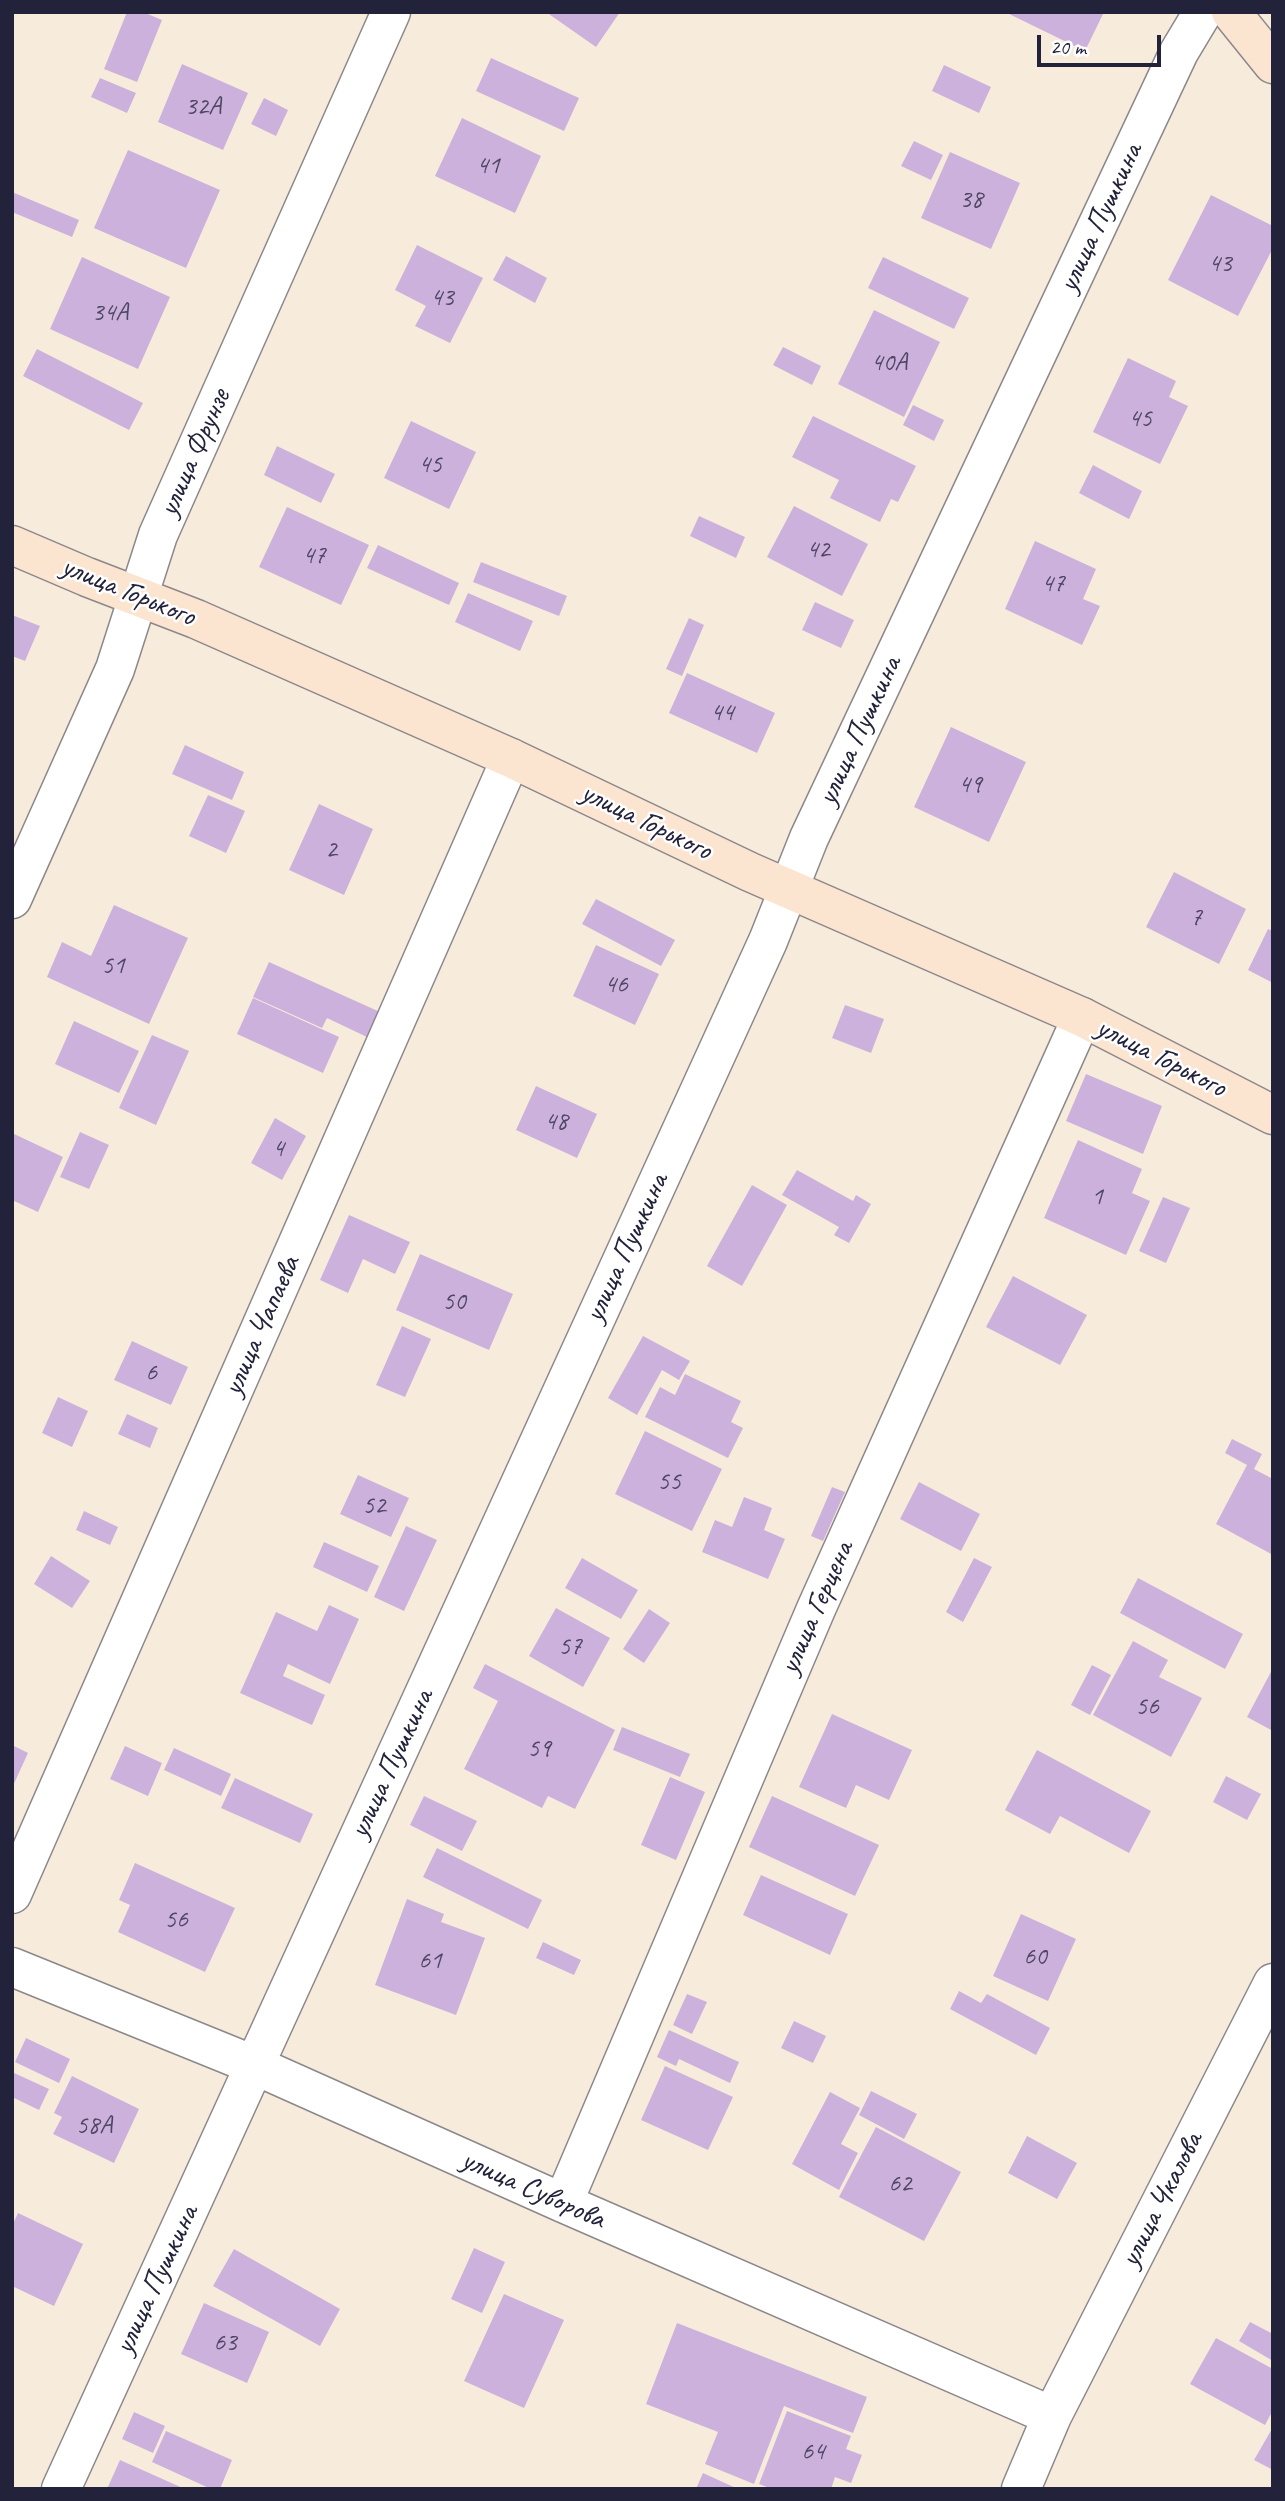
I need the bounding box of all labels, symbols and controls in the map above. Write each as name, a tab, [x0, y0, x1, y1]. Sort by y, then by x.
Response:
scale bar	[1040, 21, 1164, 65]
text: 20 m	[1050, 34, 1086, 60]
house number: 32А	[185, 91, 221, 123]
street label: улица Пушкина	[1051, 138, 1151, 298]
house number: 41	[476, 150, 500, 182]
house number: 38	[959, 184, 983, 216]
house number: 43	[1208, 248, 1232, 280]
house number: 43	[430, 282, 454, 314]
house number: 34А	[92, 297, 128, 329]
house number: 40А	[871, 347, 907, 379]
street label: улица Фрунзе	[151, 384, 239, 522]
house number: 45	[1128, 403, 1152, 435]
house number: 45	[418, 449, 442, 481]
house number: 42	[806, 534, 830, 566]
house number: 47	[302, 540, 326, 572]
street label: улица Горького	[56, 549, 200, 635]
house number: 47	[1041, 568, 1065, 600]
street label: улица Пушкина	[810, 651, 910, 811]
house number: 44	[710, 697, 734, 729]
house number: 49	[958, 769, 982, 801]
street label: улица Горького	[575, 775, 717, 869]
house number: 2	[325, 834, 337, 866]
house number: 7	[1190, 902, 1202, 934]
house number: 51	[101, 950, 125, 982]
house number: 46	[604, 969, 628, 1001]
street label: улица Горького	[1090, 1010, 1232, 1106]
house number: 48	[544, 1106, 568, 1138]
house number: 4	[272, 1133, 284, 1165]
street label: улица Пушкина	[577, 1168, 677, 1328]
house number: 1	[1091, 1181, 1103, 1213]
street label: улица Чапаева	[215, 1251, 309, 1401]
house number: 50	[442, 1286, 466, 1318]
house number: 6	[145, 1357, 157, 1389]
house number: 55	[657, 1466, 681, 1498]
house number: 52	[362, 1490, 386, 1522]
street label: улица Герцена	[772, 1536, 862, 1680]
house number: 57	[558, 1631, 582, 1663]
street label: улица Пушкина	[342, 1684, 442, 1844]
house number: 56	[1135, 1691, 1159, 1723]
house number: 59	[527, 1733, 551, 1765]
house number: 56	[164, 1904, 188, 1936]
house number: 60	[1023, 1941, 1047, 1973]
house number: 61	[418, 1945, 442, 1977]
house number: 58А	[76, 2110, 112, 2142]
street label: улица Чкалова	[1113, 2127, 1211, 2273]
street label: улица Суворова	[456, 2142, 610, 2238]
house number: 62	[888, 2168, 912, 2200]
street label: улица Пушкина	[107, 2200, 207, 2360]
house number: 63	[213, 2327, 237, 2359]
house number: 64	[801, 2436, 825, 2468]

